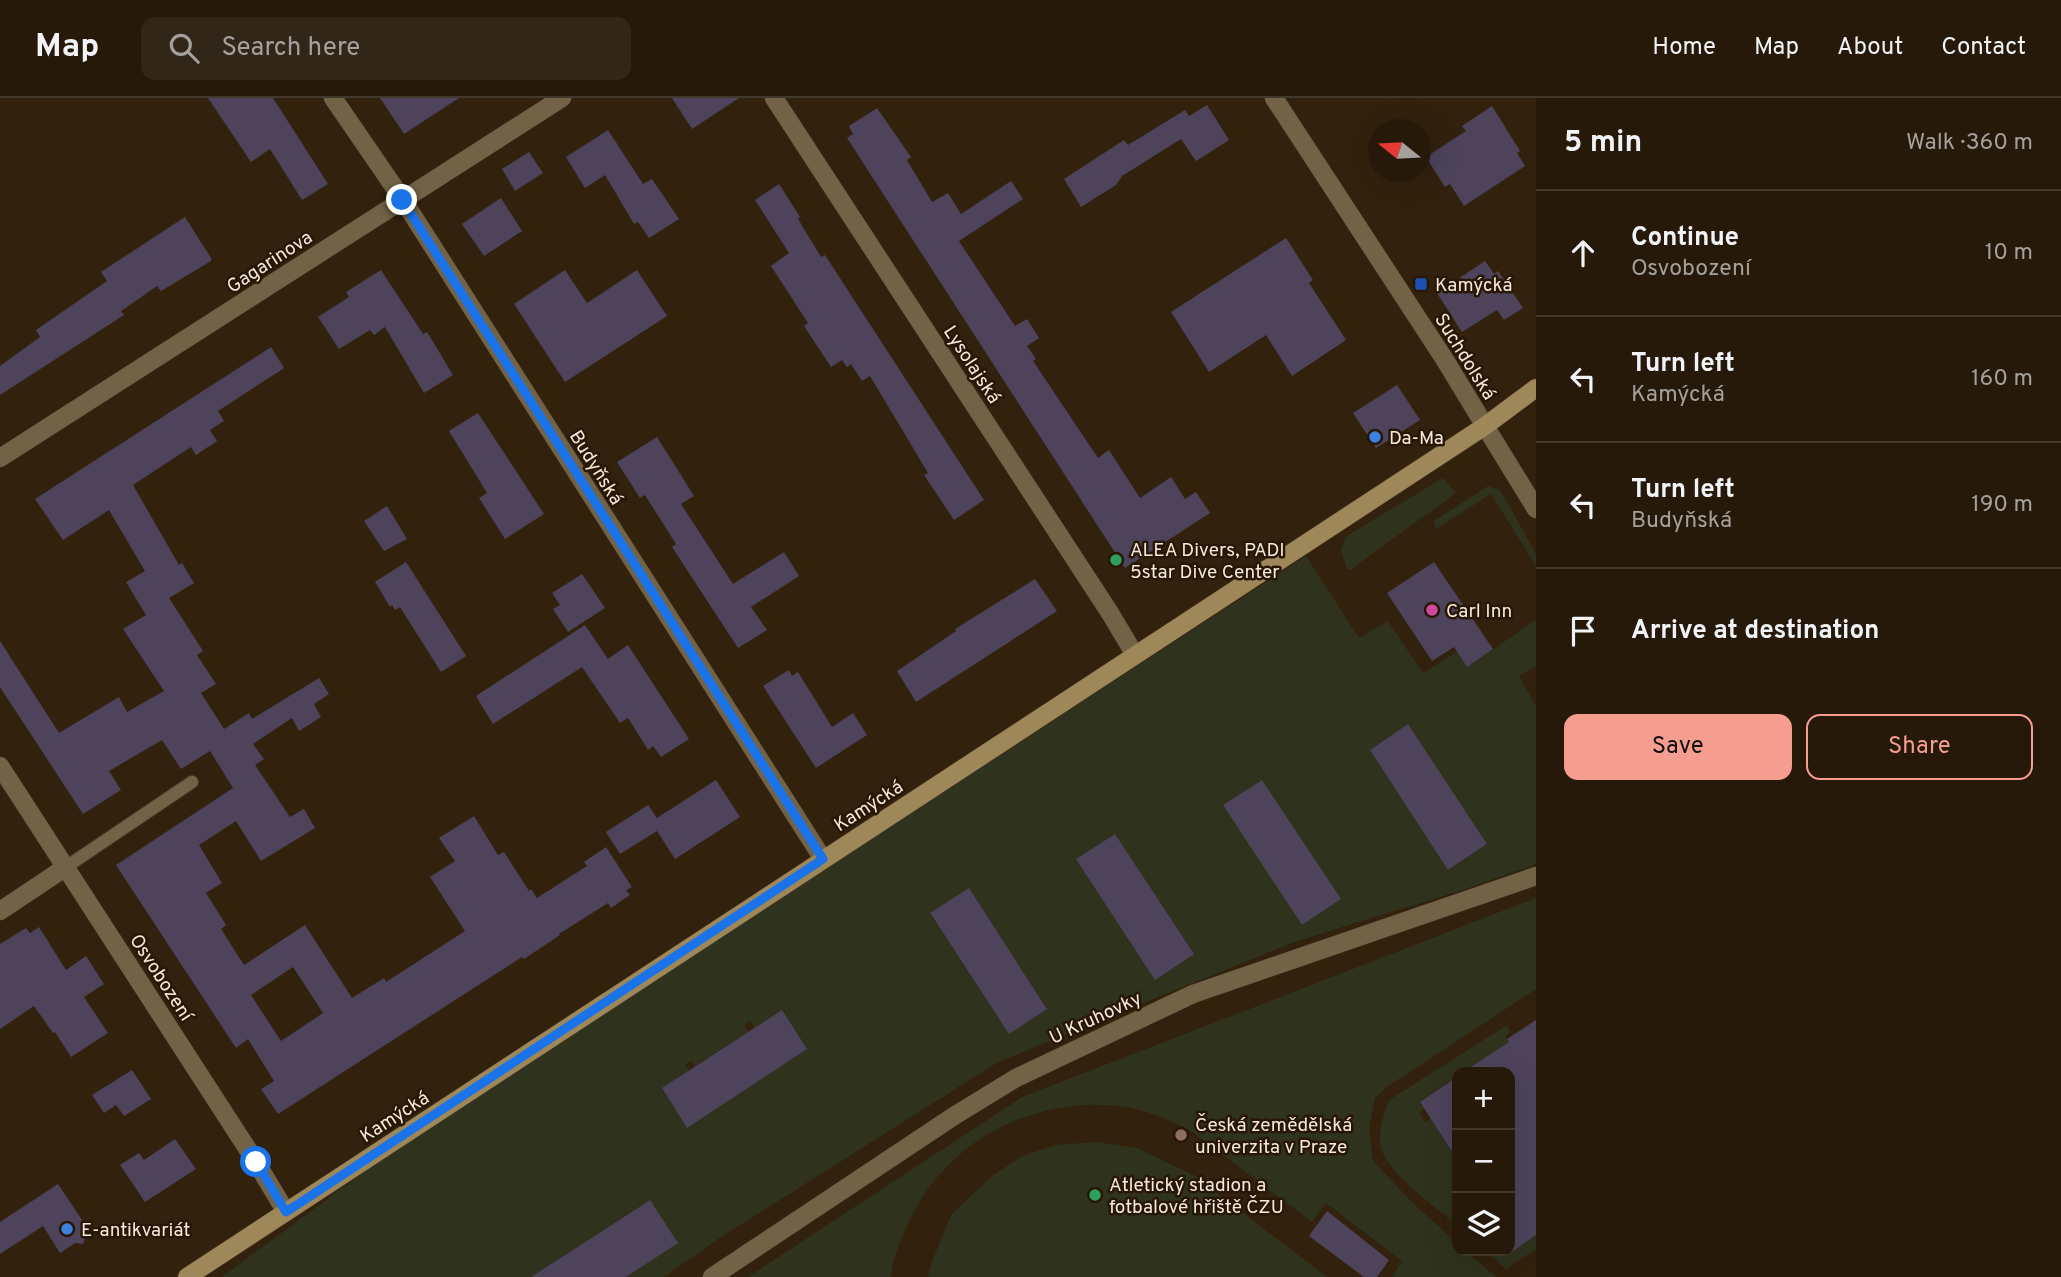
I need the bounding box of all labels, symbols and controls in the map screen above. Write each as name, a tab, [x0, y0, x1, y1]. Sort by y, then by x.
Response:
search box	[141, 17, 631, 80]
text: Map	[35, 27, 99, 69]
icon: search	[165, 29, 203, 67]
text: Search here	[221, 32, 360, 65]
text: Home	[1652, 33, 1716, 63]
text: Map	[1754, 33, 1799, 63]
text: About	[1837, 33, 1903, 63]
text: Contact	[1941, 33, 2026, 63]
north arrow	[1368, 119, 1431, 182]
text: 5 min	[1564, 125, 1642, 162]
text: Walk · 360 m	[1906, 129, 2033, 158]
route end	[386, 184, 417, 215]
text: Continue	[1631, 222, 1739, 255]
street label: Gagarinova	[223, 226, 317, 299]
icon: ahead	[1564, 234, 1602, 272]
text: 10 m	[1985, 239, 2033, 268]
text: Osvobození	[1631, 255, 1751, 284]
place label: Kamýcká	[1435, 274, 1512, 298]
marker: Kamýcká	[1413, 276, 1429, 292]
street label: Suchdolská	[1428, 309, 1500, 405]
street label: Lysolajská	[937, 322, 1005, 409]
text: Turn left	[1631, 348, 1735, 381]
icon: left	[1564, 360, 1602, 398]
text: 160 m	[1971, 365, 2033, 394]
text: Kamýcká	[1631, 381, 1725, 410]
street label: Budyňská	[563, 426, 628, 510]
place label: Da-Ma	[1389, 427, 1444, 451]
marker: Da-Ma	[1367, 429, 1383, 445]
text: Turn left	[1631, 474, 1735, 507]
icon: left	[1564, 486, 1602, 524]
text: 190 m	[1971, 491, 2033, 520]
text: Budyňská	[1631, 507, 1732, 536]
place label: ALEA Divers, PADI 5star Dive Center	[1130, 539, 1285, 585]
marker: ALEA Divers, PADI 5star Dive Center	[1108, 552, 1124, 568]
place label: Carl Inn	[1446, 600, 1512, 624]
marker: Carl Inn	[1424, 602, 1440, 618]
icon: arrive	[1564, 612, 1602, 650]
text: Arrive at destination	[1631, 615, 1879, 648]
button: Save	[1564, 714, 1792, 780]
button: Share	[1806, 714, 2033, 780]
street label: Kamýcká	[830, 776, 908, 838]
street label: Osvobození	[123, 930, 199, 1028]
street label: U Kruhovky	[1046, 987, 1146, 1051]
map controls	[1452, 1067, 1515, 1256]
button: +	[1452, 1067, 1515, 1130]
street label: Kamýcká	[356, 1087, 434, 1149]
place label: Česká zemědělská univerzita v Praze	[1195, 1113, 1352, 1160]
marker: Česká zemědělská univerzita v Praze	[1173, 1127, 1189, 1143]
button: −	[1452, 1130, 1515, 1193]
route start	[240, 1146, 271, 1177]
place label: Atletický stadion a fotbalové hřiště ČZU	[1109, 1174, 1284, 1220]
marker: Atletický stadion a fotbalové hřiště ČZU	[1087, 1187, 1103, 1203]
button: layers	[1452, 1193, 1515, 1256]
place label: E-antikvariát	[81, 1219, 191, 1243]
marker: E-antikvariát	[59, 1221, 75, 1237]

